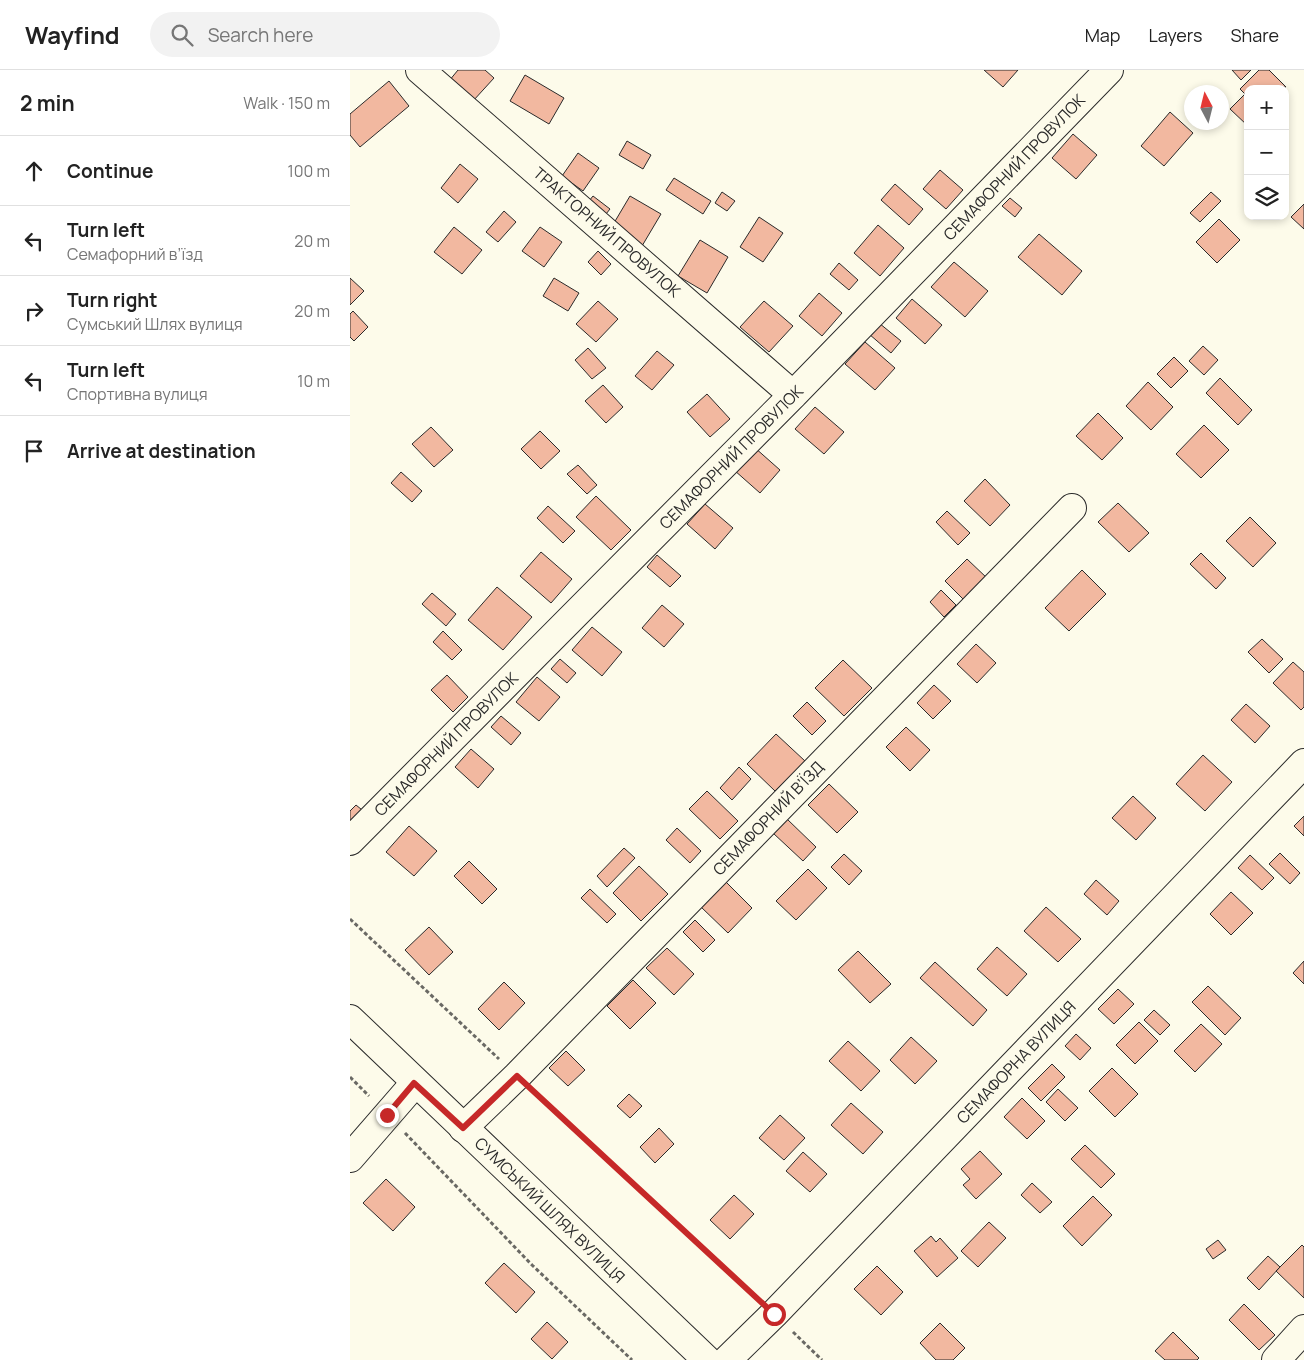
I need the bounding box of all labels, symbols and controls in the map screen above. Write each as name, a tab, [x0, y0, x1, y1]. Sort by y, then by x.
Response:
search box	[150, 12, 500, 57]
text: Wayfind	[25, 18, 120, 51]
icon: search	[168, 21, 196, 49]
text: Search here	[208, 22, 313, 48]
text: Map	[1085, 23, 1120, 47]
text: Layers	[1148, 23, 1202, 47]
text: Share	[1230, 23, 1279, 47]
north arrow	[1184, 85, 1229, 130]
map controls	[1244, 85, 1289, 220]
button: +	[1244, 85, 1289, 130]
text: 2 min	[20, 89, 75, 117]
street label: СЕМАФОРНИЙ ПРОВУЛОК	[938, 89, 1090, 245]
text: Walk · 150 m	[243, 92, 330, 114]
button: −	[1244, 130, 1289, 175]
icon: ahead	[20, 157, 48, 185]
text: Continue	[67, 158, 153, 184]
text: 100 m	[287, 160, 330, 182]
street label: ТРАКТОРНИЙ ПРОВУЛОК	[529, 162, 686, 302]
button: layers	[1244, 175, 1289, 220]
text: Turn left	[67, 217, 145, 243]
icon: left	[20, 227, 48, 255]
text: 20 m	[294, 230, 330, 252]
text: Семафорний в’їзд	[67, 243, 203, 265]
text: Turn right	[67, 287, 157, 313]
icon: right	[20, 297, 48, 325]
text: 20 m	[294, 300, 330, 322]
text: Сумський Шлях вулиця	[67, 313, 243, 335]
text: Turn left	[67, 357, 145, 383]
icon: left	[20, 367, 48, 395]
text: 10 m	[297, 370, 330, 392]
street label: СЕМАФОРНИЙ ПРОВУЛОК	[654, 380, 808, 534]
text: Спортивна вулиця	[67, 383, 208, 405]
icon: arrive	[20, 437, 48, 465]
text: Arrive at destination	[67, 438, 256, 464]
street label: СЕМАФОРНИЙ ПРОВУЛОК	[369, 667, 523, 821]
street label: СЕМАФОРНИЙ В’ЇЗД	[708, 756, 828, 880]
street label: СЕМАФОРНА ВУЛИЦЯ	[952, 996, 1080, 1128]
route end	[376, 1104, 399, 1127]
street label: СУМСЬКИЙ ШЛЯХ ВУЛИЦЯ	[470, 1132, 630, 1288]
route start	[763, 1303, 786, 1326]

